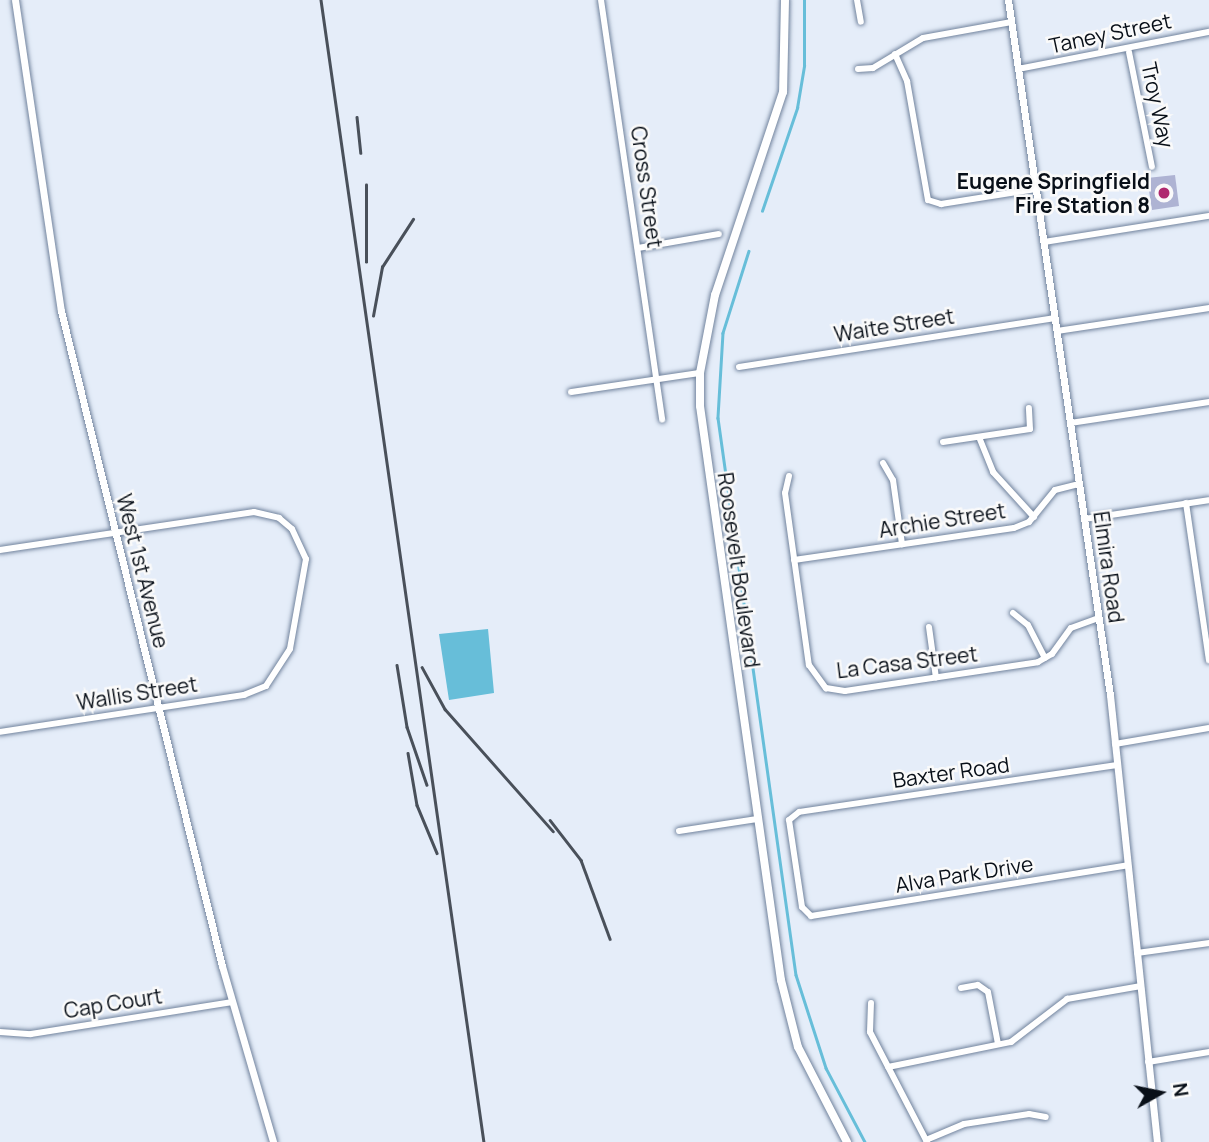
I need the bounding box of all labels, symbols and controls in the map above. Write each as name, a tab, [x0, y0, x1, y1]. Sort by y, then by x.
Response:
street label: Taney Street	[1047, 8, 1173, 58]
street label: Troy Way	[1137, 60, 1179, 150]
street label: Cross Street	[626, 125, 668, 249]
place label: Eugene Springfield Fire Station 8	[957, 168, 1150, 218]
marker: Eugene Springfield Fire Station 8	[1156, 185, 1172, 201]
street label: Waite Street	[832, 303, 956, 347]
street label: Roosevelt Boulevard	[713, 471, 765, 669]
street label: West 1st Avenue	[112, 491, 174, 651]
street label: Archie Street	[877, 498, 1007, 542]
street label: Elmira Road	[1089, 510, 1129, 624]
street label: La Casa Street	[835, 641, 979, 683]
street label: Wallis Street	[75, 671, 199, 715]
street label: Baxter Road	[891, 751, 1011, 793]
street label: Alva Park Drive	[893, 851, 1035, 897]
street label: Cap Court	[62, 983, 164, 1023]
north arrow	[1125, 1058, 1195, 1128]
text: N	[1167, 1081, 1195, 1098]

